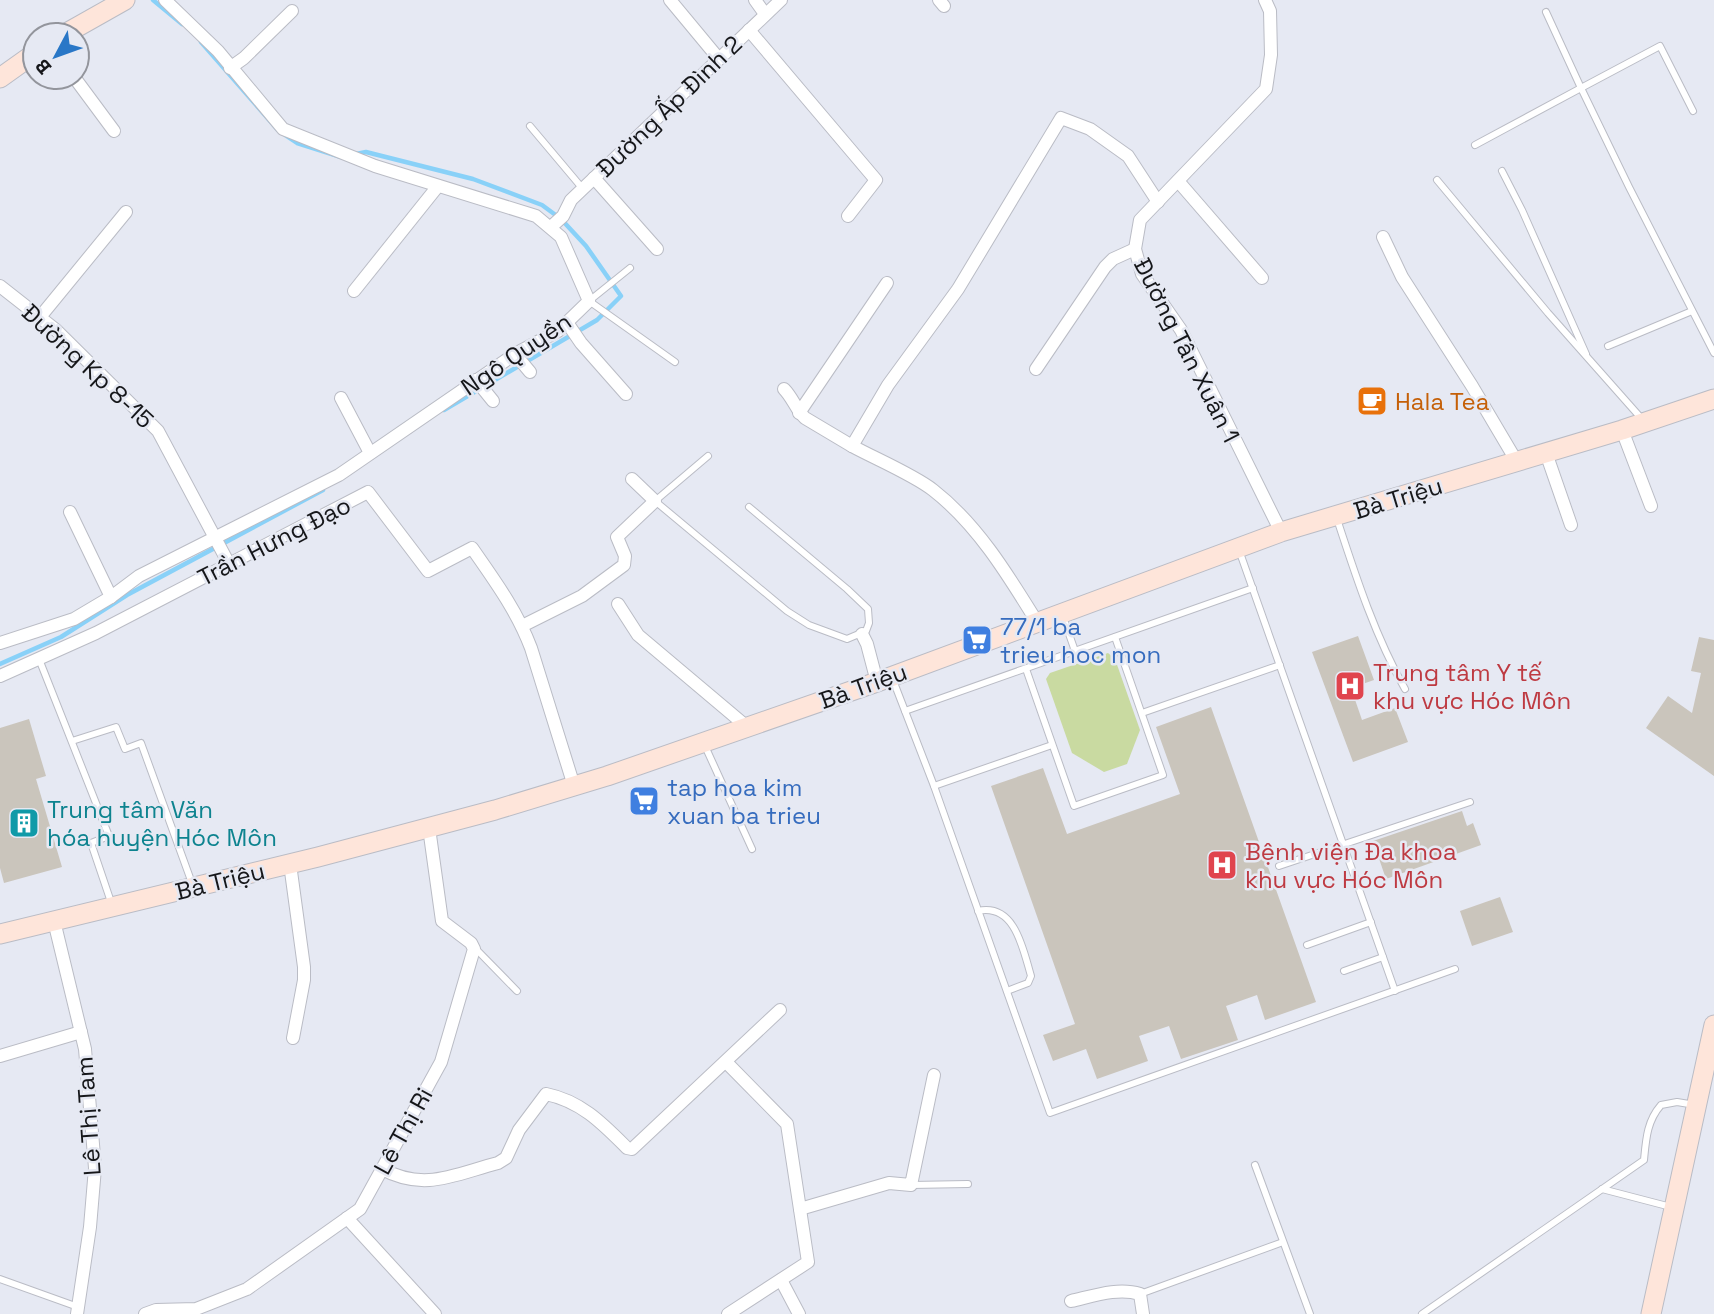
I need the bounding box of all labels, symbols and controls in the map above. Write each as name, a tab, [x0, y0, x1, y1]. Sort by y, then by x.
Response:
north arrow	[21, 21, 91, 91]
street label: Đường Ấp Đình 2	[590, 29, 748, 183]
text: B	[30, 54, 57, 80]
street label: Đường Tân Xuân 1	[1127, 252, 1247, 448]
street label: Đường Kp 8-15	[16, 297, 160, 435]
street label: Ngô Quyền	[455, 306, 577, 402]
cafe icon: Hala Tea	[1355, 384, 1389, 418]
place label: Hala Tea	[1395, 386, 1490, 417]
street label: Bà Triệu	[1350, 470, 1446, 526]
street label: Trần Hưng Đạo	[192, 489, 356, 593]
place label: 77/1 ba trieu hoc mon	[1000, 611, 1161, 670]
supermarket icon: 77/1 ba trieu hoc mon	[960, 623, 994, 657]
street label: Bà Triệu	[815, 656, 911, 716]
place label: Trung tâm Y tế khu vực Hóc Môn	[1373, 657, 1571, 716]
hospital icon: Trung tâm Y tế khu vực Hóc Môn	[1333, 669, 1367, 703]
place label: tap hoa kim xuan ba trieu	[667, 772, 821, 831]
supermarket icon: tap hoa kim xuan ba trieu	[627, 784, 661, 818]
place label: Trung tâm Văn hóa huyện Hóc Môn	[47, 794, 277, 853]
building icon: Trung tâm Văn hóa huyện Hóc Môn	[7, 806, 41, 840]
place label: Bệnh viện Đa khoa khu vực Hóc Môn	[1245, 836, 1457, 895]
hospital icon: Bệnh viện Đa khoa khu vực Hóc Môn	[1205, 848, 1239, 882]
street label: Bà Triệu	[172, 855, 268, 907]
street label: Lê Thị Tam	[68, 1055, 108, 1177]
street label: Lê Thị Ri	[366, 1082, 440, 1180]

